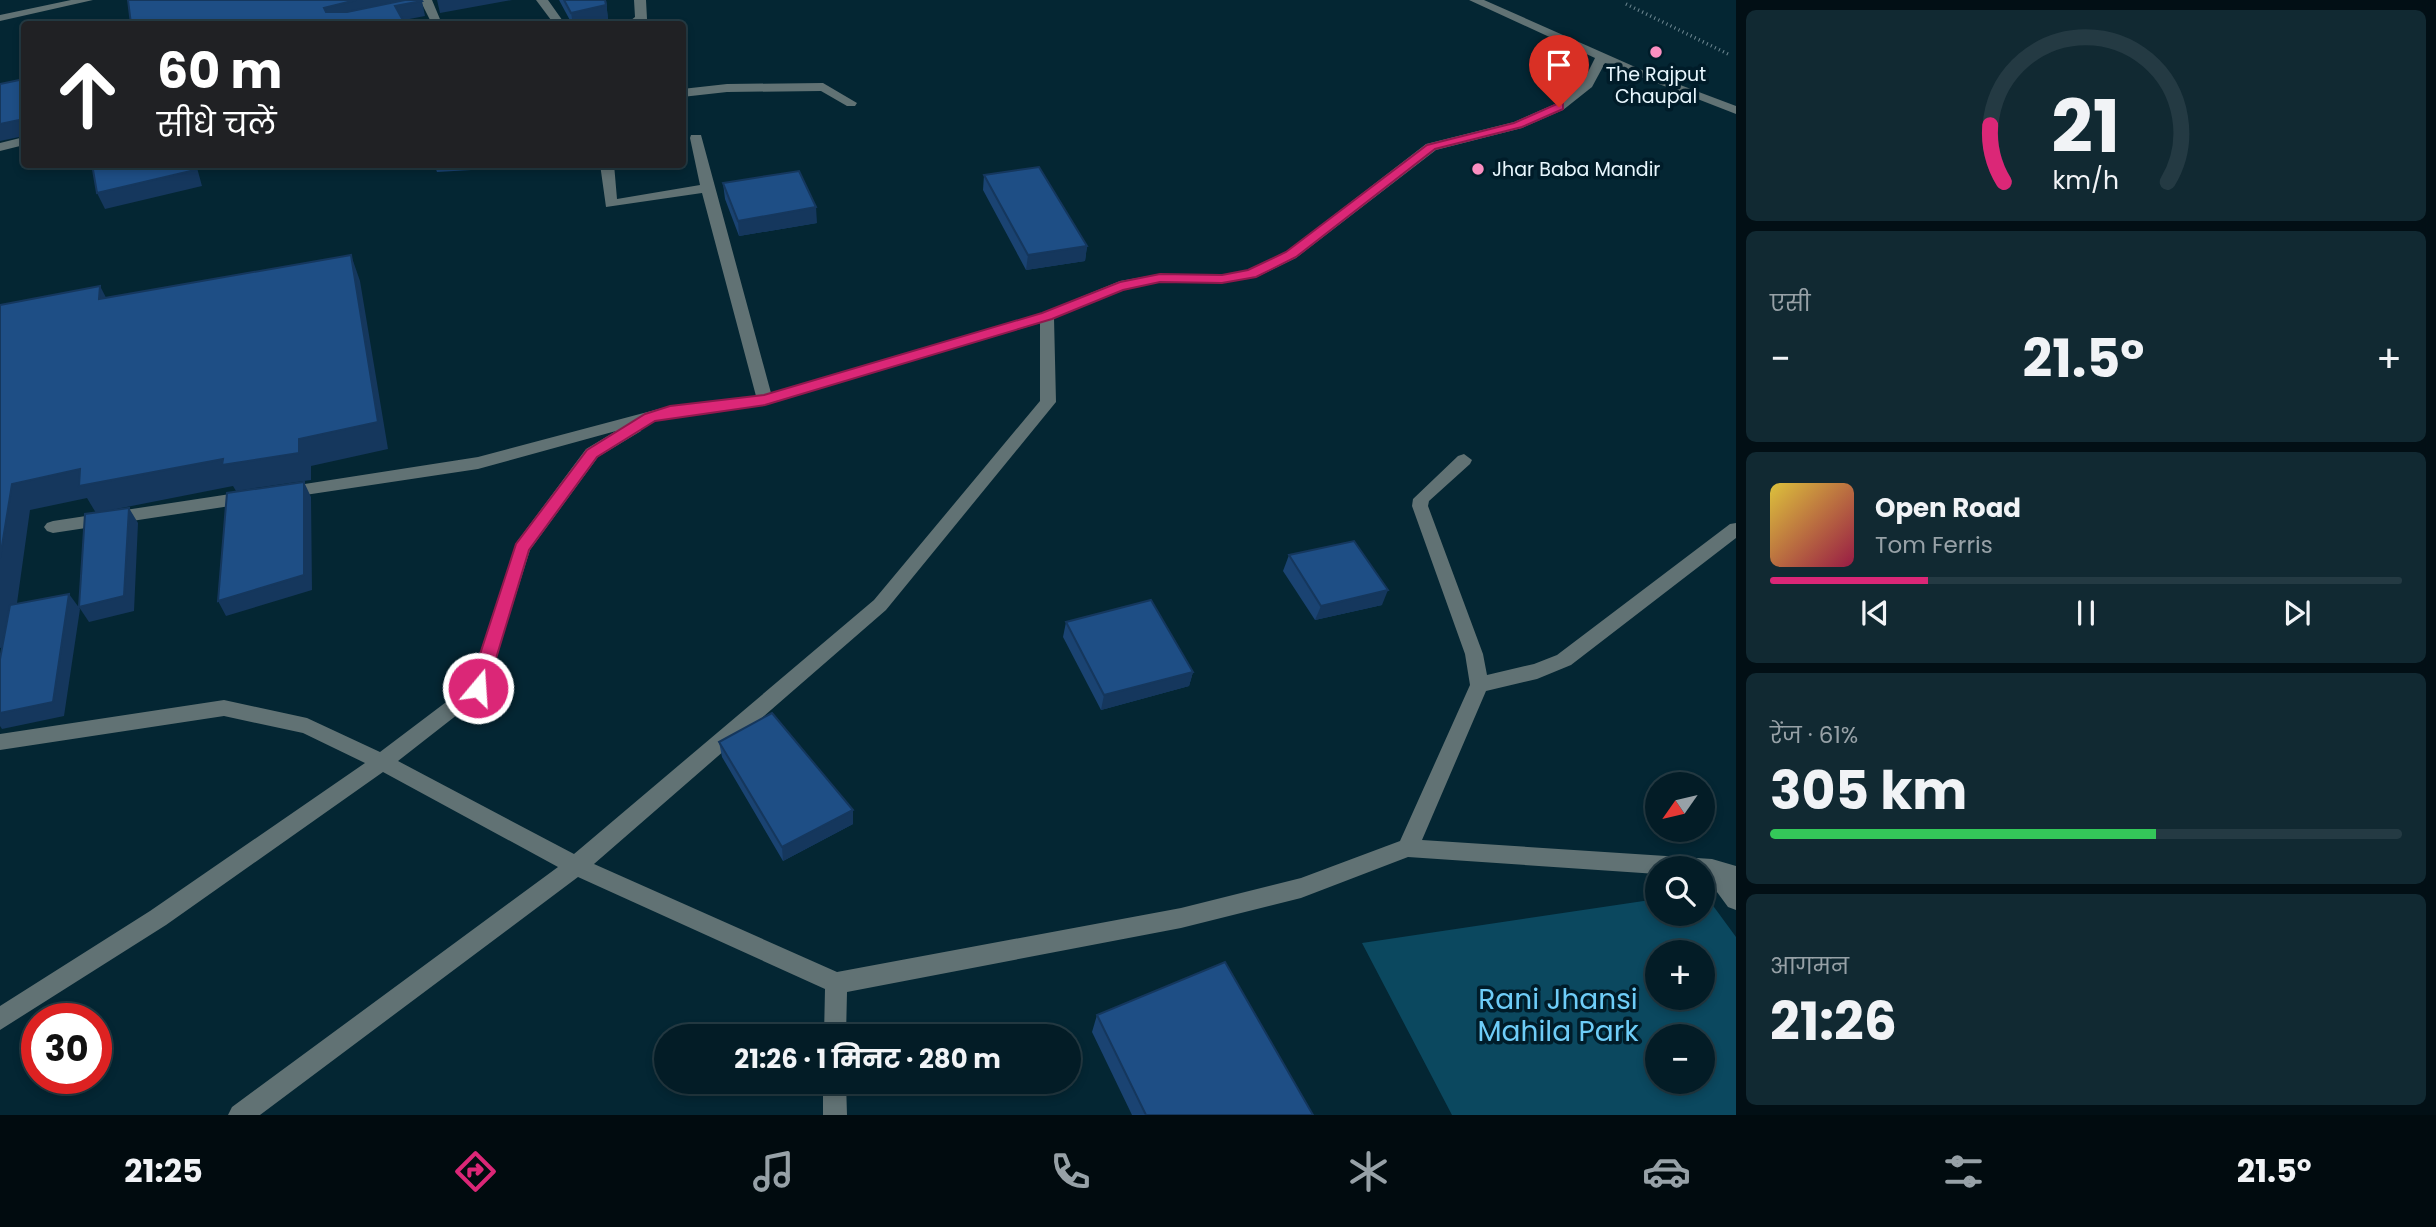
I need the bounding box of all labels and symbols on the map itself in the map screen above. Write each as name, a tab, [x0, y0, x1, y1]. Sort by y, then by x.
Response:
pin	[1529, 35, 1589, 107]
marker: The Rajput Chaupal	[1648, 44, 1664, 60]
place label: The Rajput Chaupal	[1606, 61, 1706, 110]
place label: Jhar Baba Mandir	[1492, 156, 1660, 183]
marker: Jhar Baba Mandir	[1470, 161, 1486, 177]
position arrow	[441, 651, 515, 725]
north arrow	[1645, 772, 1715, 842]
park label: Rani Jhansi Mahila Park	[1477, 980, 1639, 1051]
speed limit sign: 30	[21, 1003, 112, 1094]

